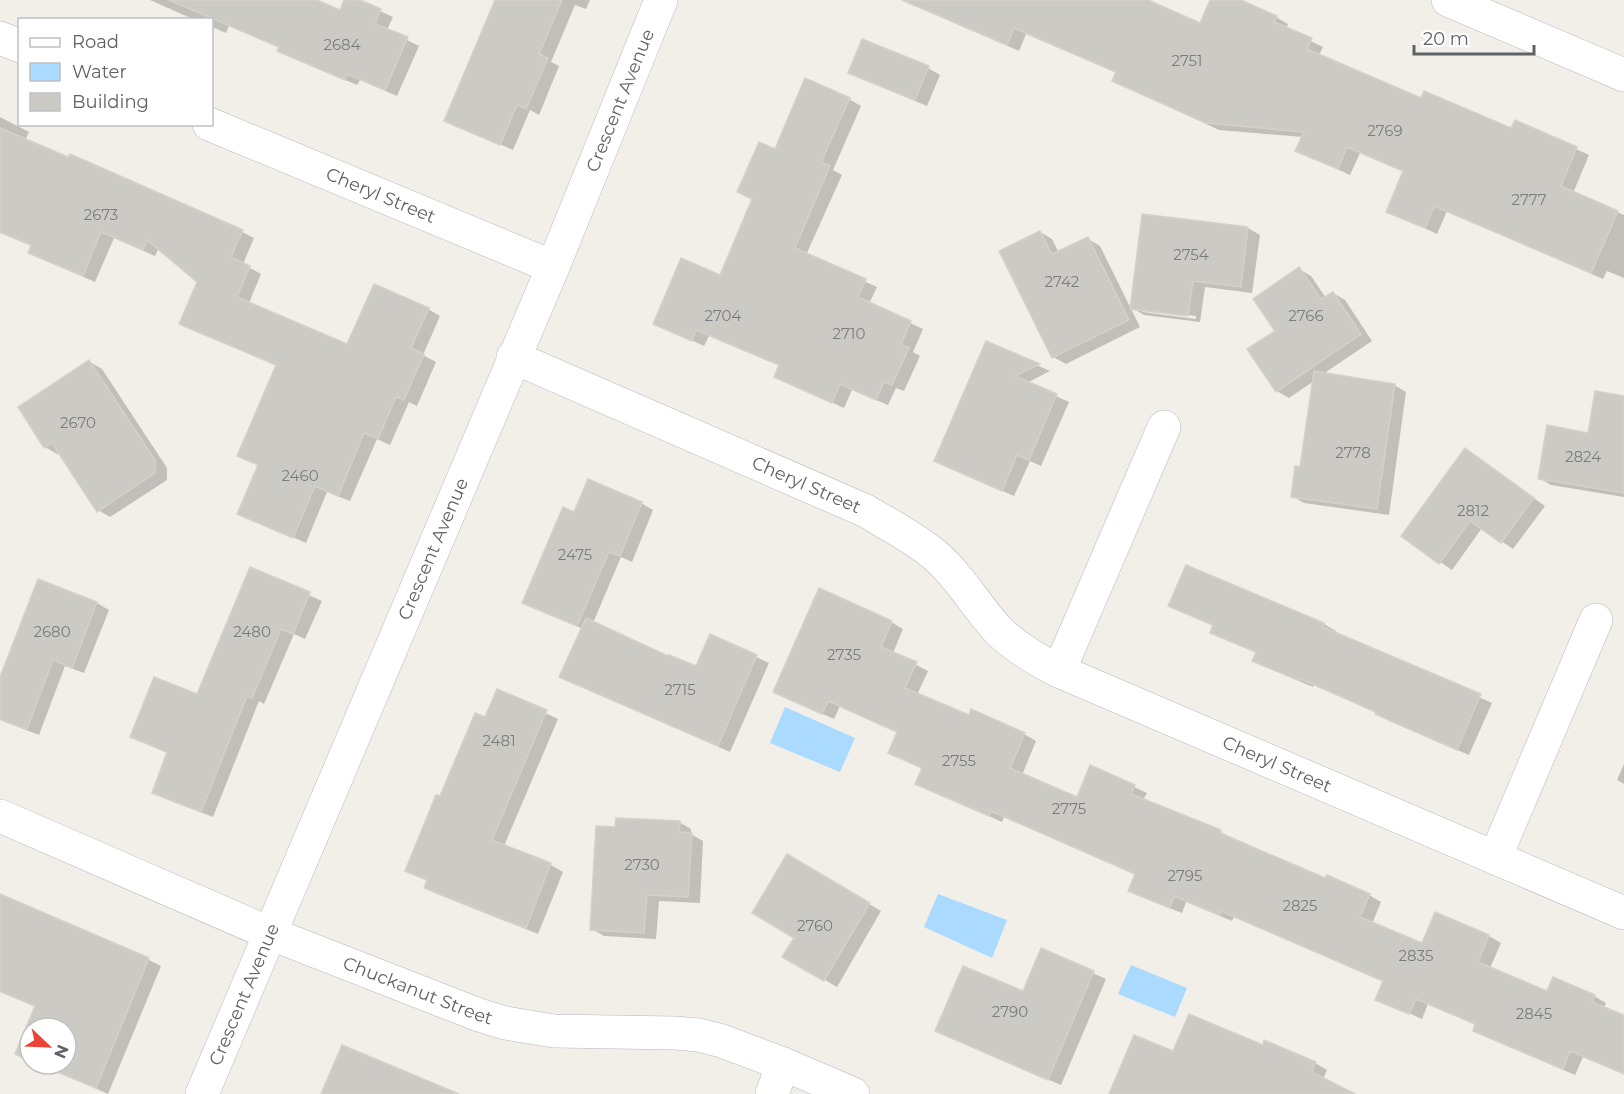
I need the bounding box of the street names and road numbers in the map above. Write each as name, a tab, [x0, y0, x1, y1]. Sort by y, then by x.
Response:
street label: Crescent Avenue	[582, 26, 659, 175]
street label: Cheryl Street	[323, 163, 439, 228]
street label: Cheryl Street	[748, 452, 864, 518]
street label: Crescent Avenue	[393, 474, 473, 624]
street label: Cheryl Street	[1219, 731, 1335, 797]
street label: Crescent Avenue	[204, 920, 284, 1069]
street label: Chuckanut Street	[340, 952, 495, 1030]

